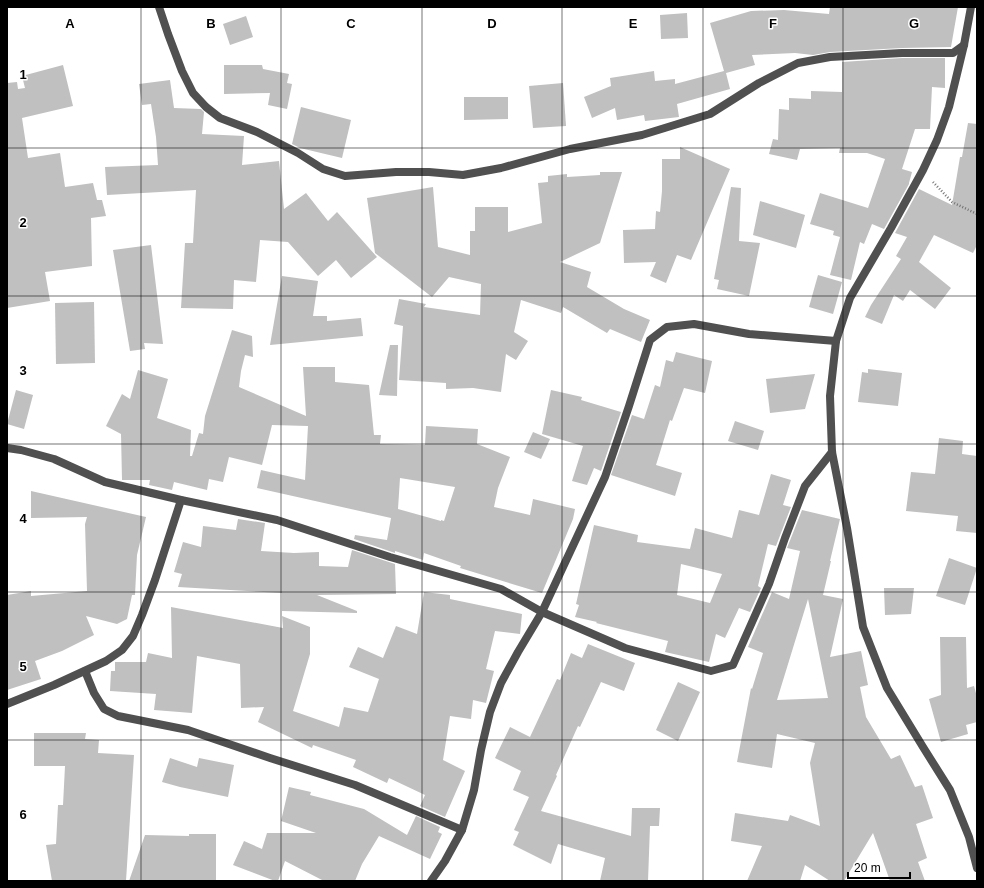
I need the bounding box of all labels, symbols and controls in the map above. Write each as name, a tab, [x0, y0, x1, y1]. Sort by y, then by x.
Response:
text: A	[65, 16, 75, 31]
text: B	[206, 16, 216, 31]
text: C	[346, 16, 356, 31]
text: D	[487, 16, 497, 31]
text: E	[629, 16, 638, 31]
text: F	[769, 16, 777, 31]
text: G	[909, 16, 919, 31]
text: 1	[19, 67, 27, 82]
text: 2	[19, 215, 27, 230]
text: 3	[19, 363, 27, 378]
text: 4	[19, 511, 27, 526]
text: 5	[19, 659, 27, 674]
text: 6	[19, 807, 27, 822]
scale bar	[848, 854, 910, 880]
text: 20 m	[854, 861, 881, 875]

